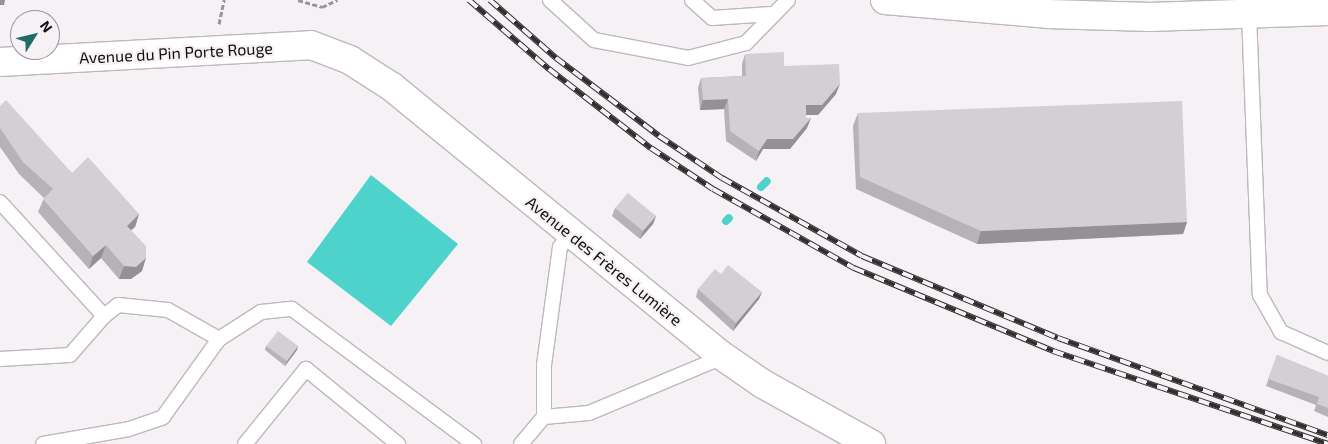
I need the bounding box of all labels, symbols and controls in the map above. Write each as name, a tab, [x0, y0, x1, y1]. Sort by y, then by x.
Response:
north arrow	[10, 10, 60, 60]
text: N	[37, 17, 57, 36]
street label: Avenue du Pin Porte Rouge	[79, 38, 273, 68]
street label: Avenue des Frères Lumière	[522, 192, 686, 330]

